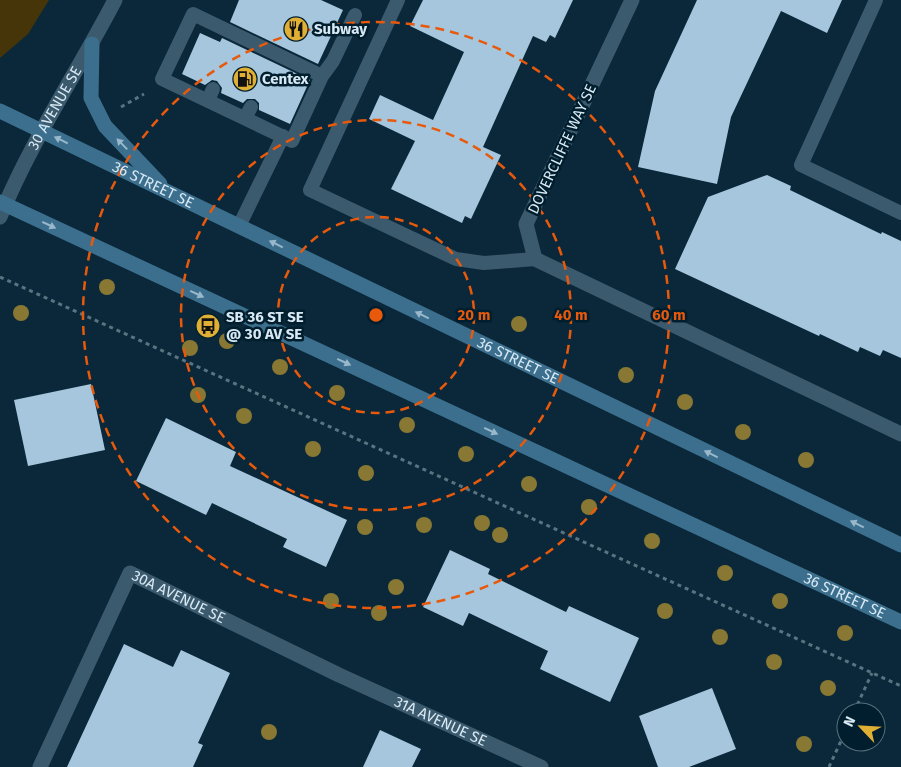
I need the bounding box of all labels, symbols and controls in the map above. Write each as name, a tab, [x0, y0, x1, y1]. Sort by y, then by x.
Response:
restaurant icon: Subway	[283, 16, 309, 42]
place label: Subway	[314, 20, 367, 38]
street label: 30 AVENUE SE	[24, 63, 85, 153]
fuel station icon: Centex	[232, 66, 258, 92]
place label: Centex	[262, 70, 309, 88]
street label: DOVERCLIFFE WAY SE	[524, 81, 600, 217]
one-way arrow	[54, 136, 68, 144]
one-way arrow	[116, 138, 128, 150]
street label: 36 STREET SE	[110, 158, 197, 212]
one-way arrow	[42, 222, 56, 230]
one-way arrow	[269, 240, 283, 248]
one-way arrow	[190, 290, 204, 298]
centre of rings	[367, 306, 385, 324]
text: 20 m	[458, 306, 490, 324]
text: 40 m	[554, 306, 588, 324]
text: 60 m	[652, 306, 686, 324]
place label: SB 36 ST SE @ 30 AV SE	[226, 308, 304, 343]
one-way arrow	[415, 310, 430, 319]
bus stop icon: SB 36 ST SE @ 30 AV SE	[195, 313, 221, 339]
street label: 36 STREET SE	[474, 333, 562, 388]
one-way arrow	[337, 359, 351, 367]
one-way arrow	[484, 427, 498, 435]
one-way arrow	[704, 449, 718, 457]
one-way arrow	[850, 520, 864, 528]
street label: 30A AVENUE SE	[129, 566, 228, 627]
street label: 36 STREET SE	[801, 569, 889, 623]
street label: 31A AVENUE SE	[392, 692, 490, 750]
north arrow	[836, 702, 886, 752]
text: N	[840, 714, 859, 730]

